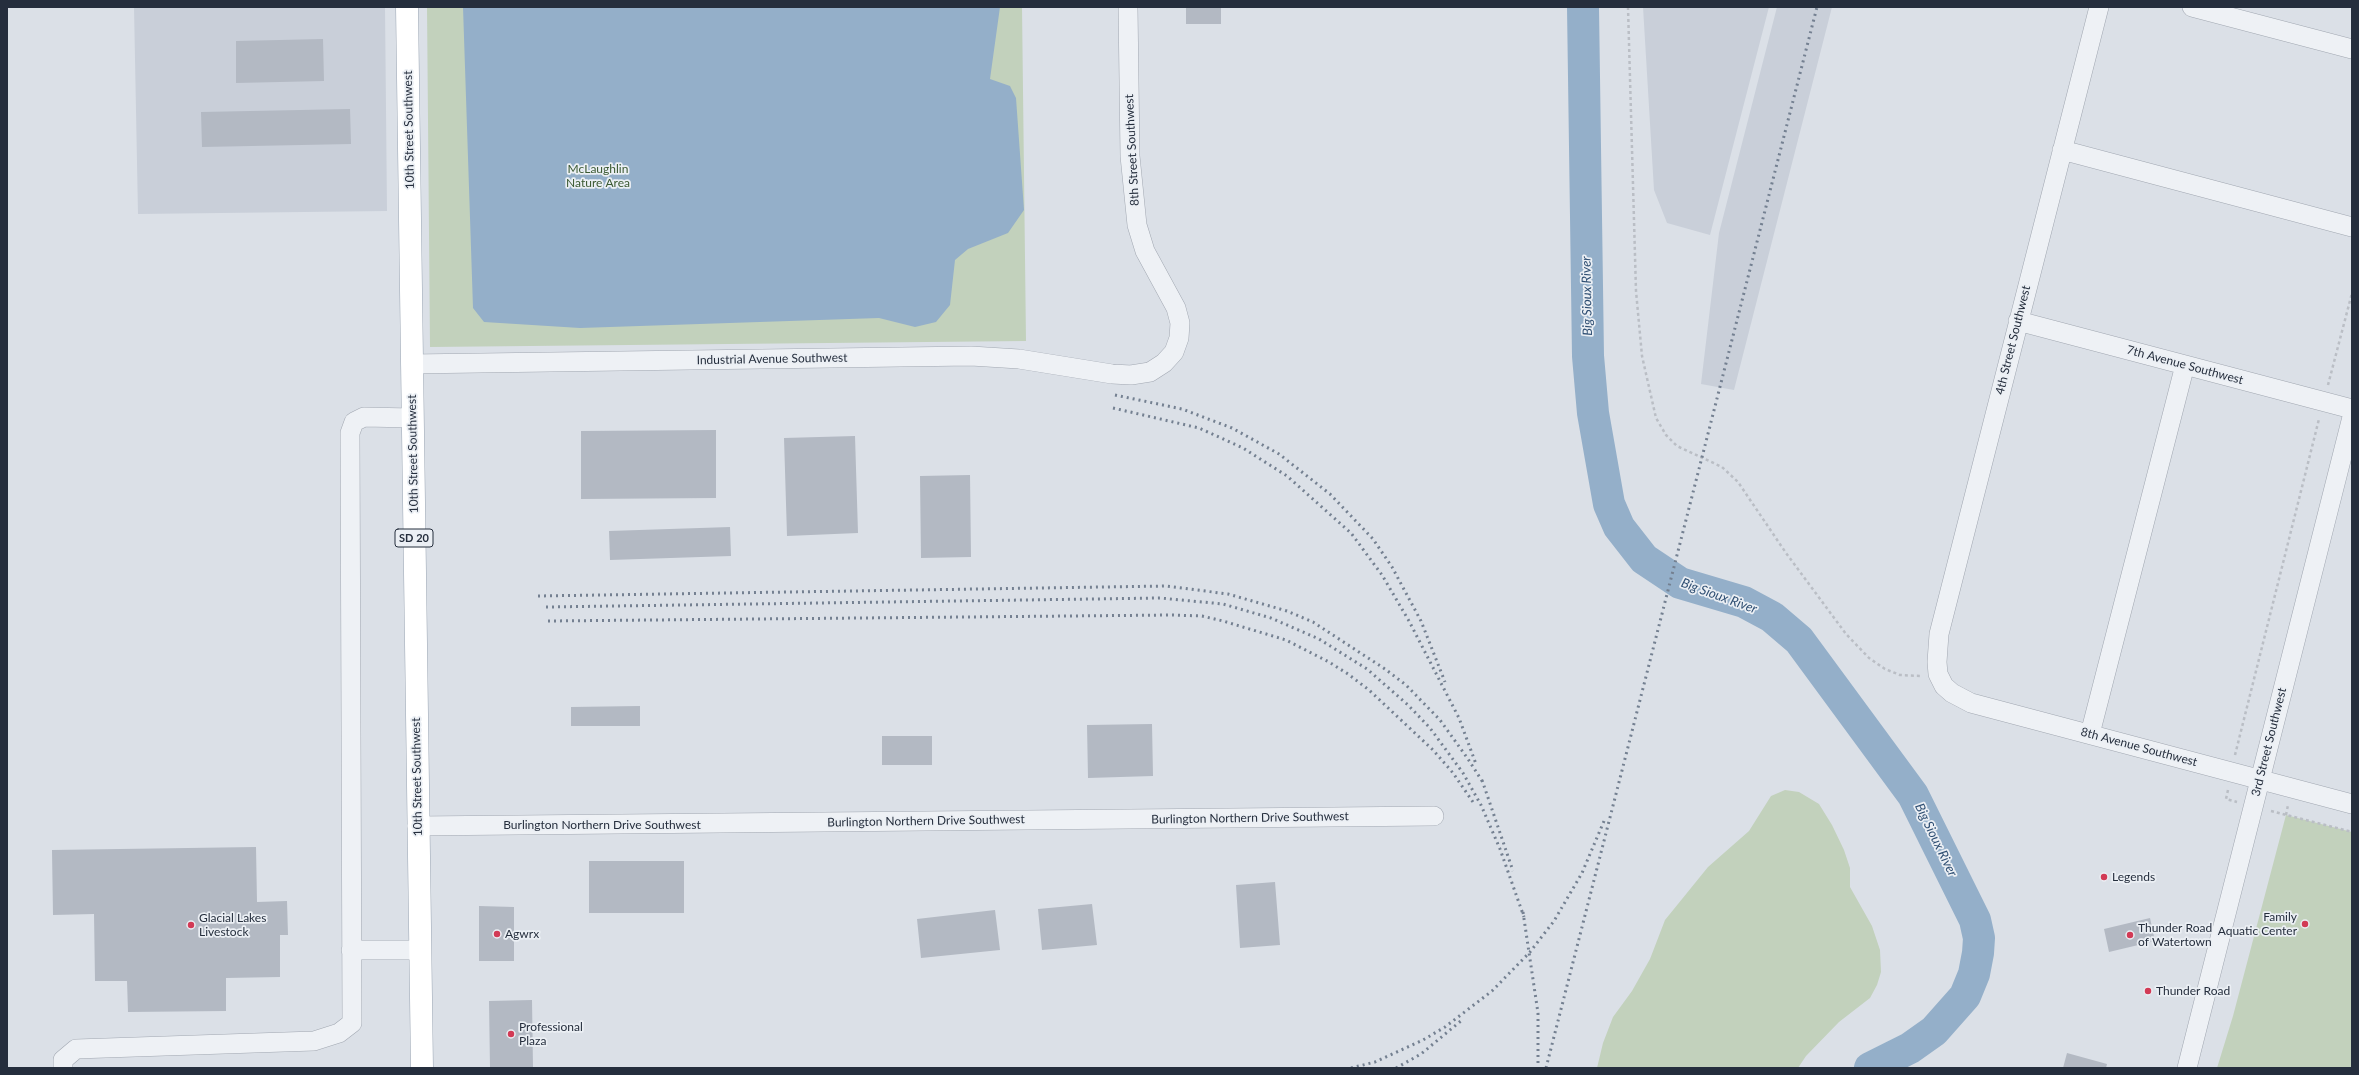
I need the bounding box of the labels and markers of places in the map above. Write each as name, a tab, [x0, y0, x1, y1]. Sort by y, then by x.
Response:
place label: Legends	[2112, 870, 2155, 884]
marker: Legends	[2099, 872, 2109, 882]
place label: Family Aquatic Center	[2218, 910, 2297, 938]
place label: Glacial Lakes Livestock	[199, 911, 266, 939]
marker: Family Aquatic Center	[2300, 919, 2310, 929]
marker: Glacial Lakes Livestock	[186, 920, 196, 930]
place label: Thunder Road of Watertown	[2138, 921, 2212, 949]
place label: Agwrx	[505, 927, 539, 941]
marker: Agwrx	[492, 929, 502, 939]
marker: Thunder Road of Watertown	[2125, 930, 2135, 940]
place label: Thunder Road	[2156, 984, 2230, 998]
marker: Thunder Road	[2143, 986, 2153, 996]
place label: Professional Plaza	[519, 1020, 583, 1048]
marker: Professional Plaza	[506, 1029, 516, 1039]

